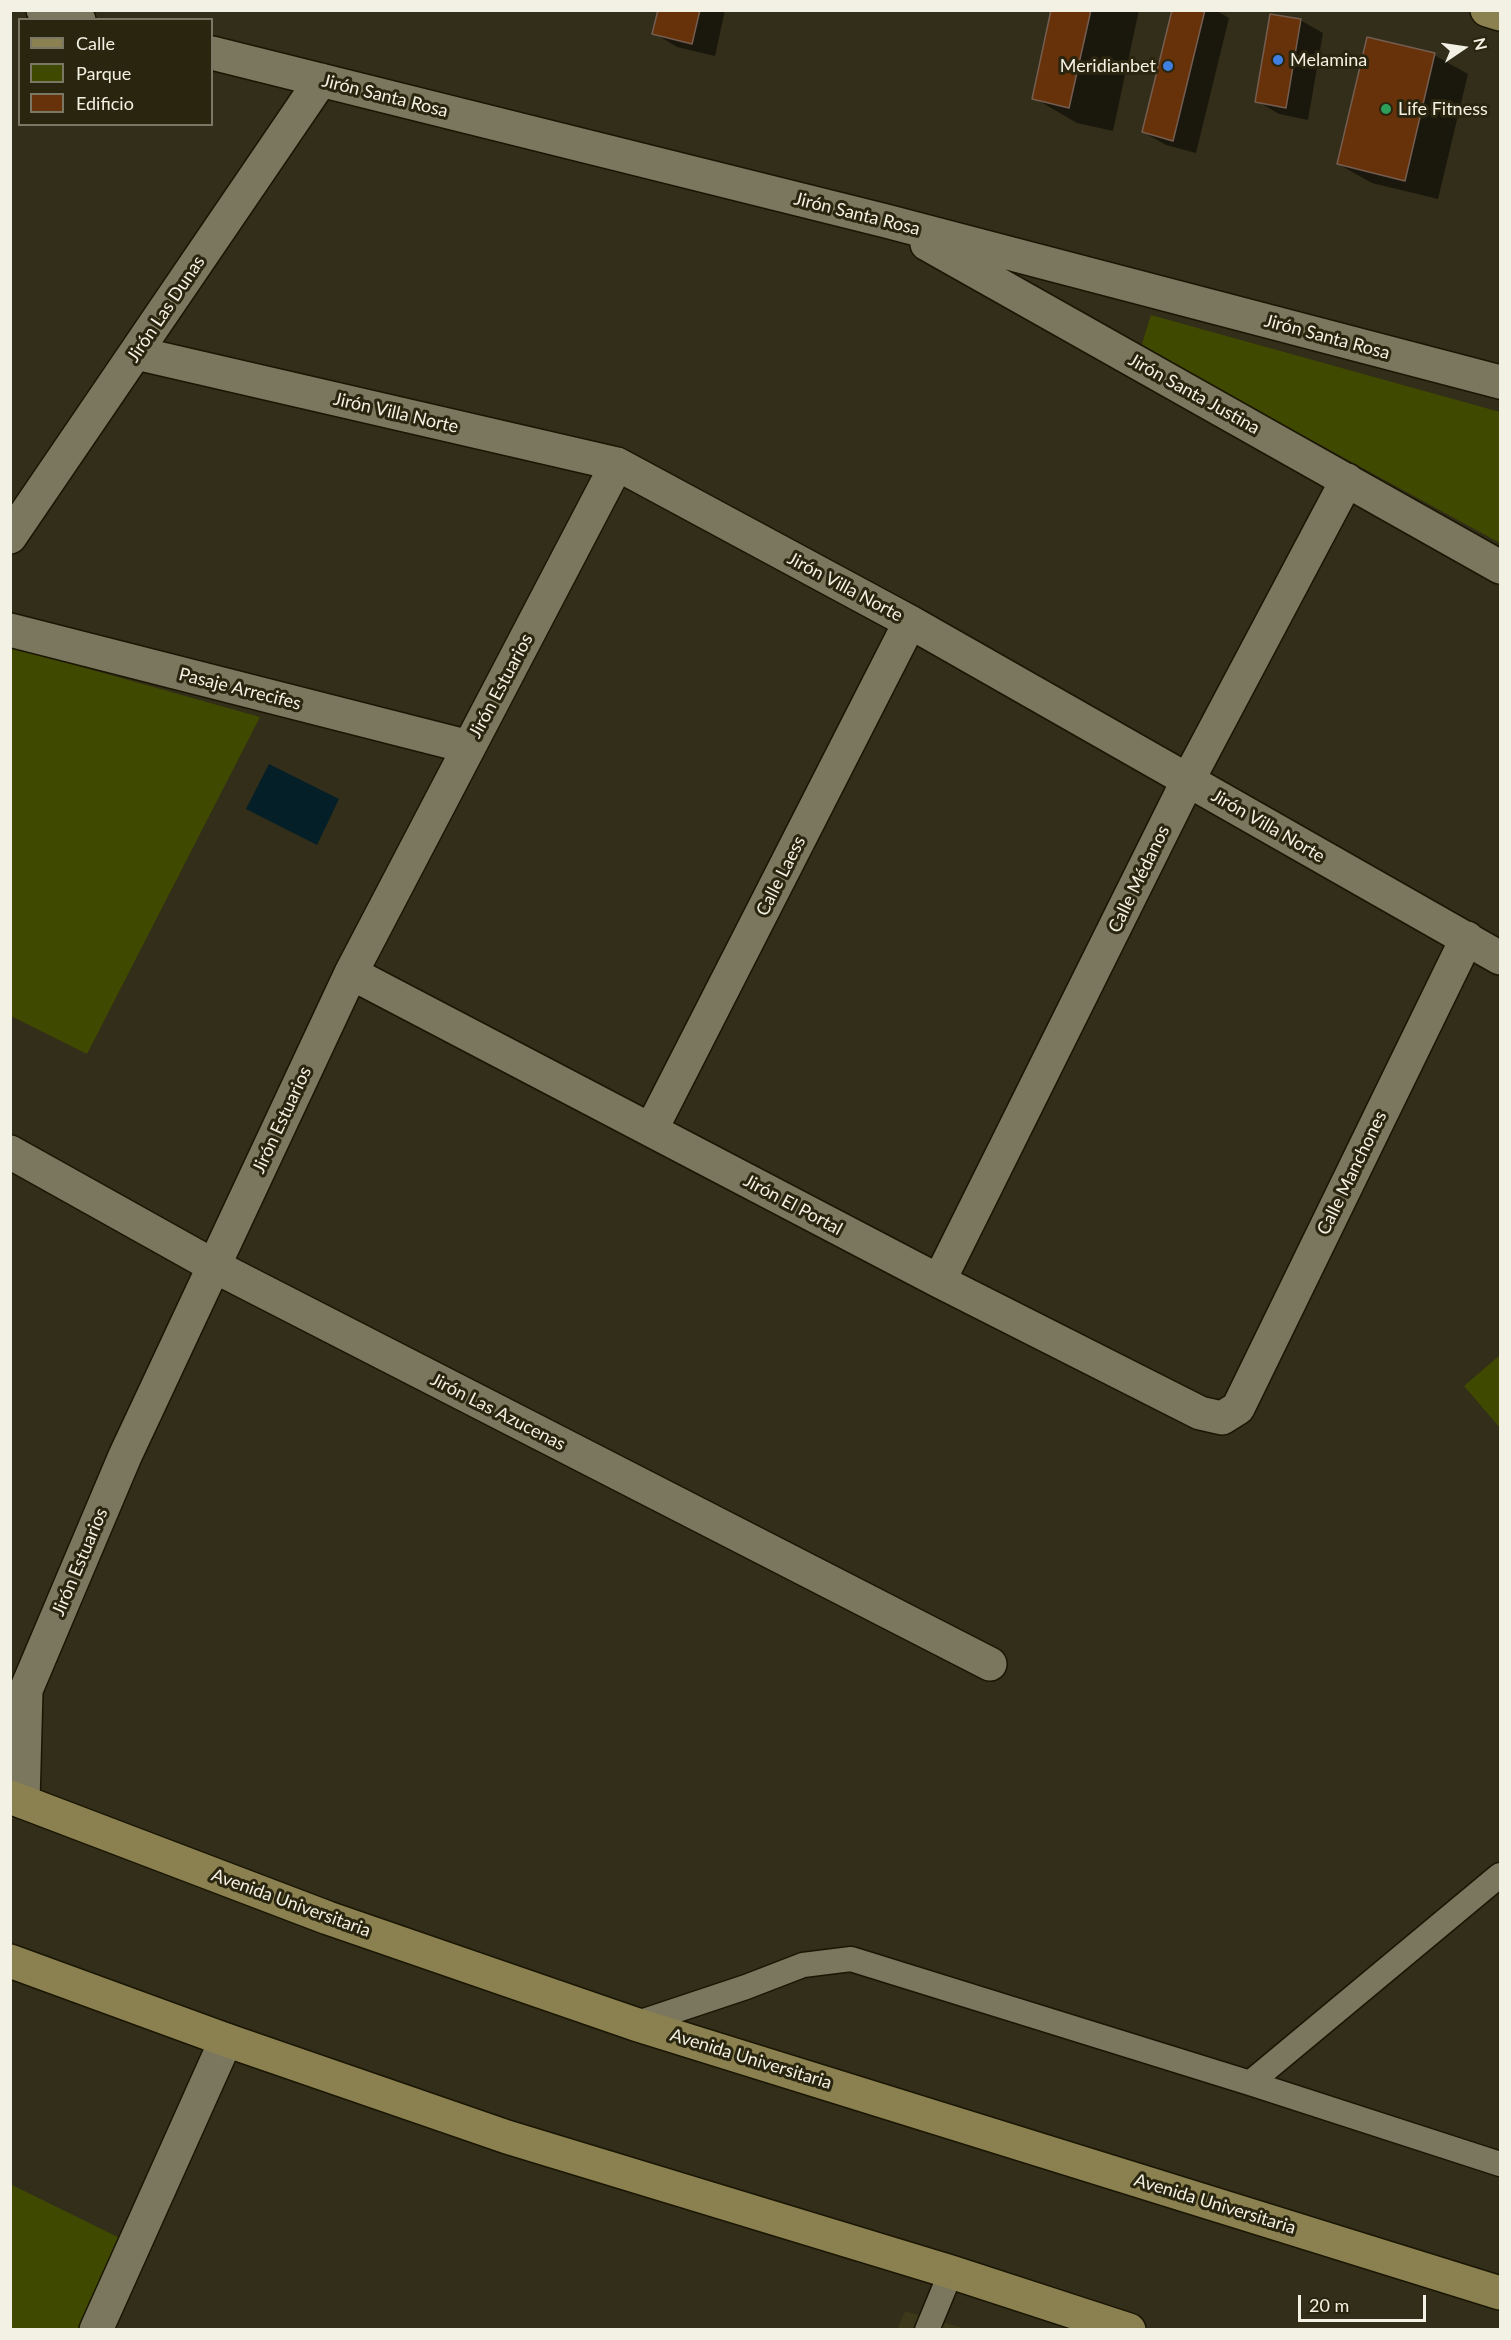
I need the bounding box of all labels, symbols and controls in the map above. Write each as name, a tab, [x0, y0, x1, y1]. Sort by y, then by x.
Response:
legend	[18, 18, 213, 126]
north arrow	[1433, 18, 1493, 78]
text: Calle	[76, 32, 115, 54]
text: N	[1470, 36, 1492, 52]
place label: Melamina	[1290, 49, 1367, 71]
marker: Melamina	[1271, 53, 1285, 67]
place label: Meridianbet	[1060, 55, 1156, 77]
marker: Meridianbet	[1161, 59, 1175, 73]
text: Parque	[76, 62, 131, 84]
street label: Jirón Santa Rosa	[320, 70, 450, 122]
text: Edificio	[76, 92, 134, 114]
place label: Life Fitness	[1398, 98, 1488, 120]
marker: Life Fitness	[1379, 102, 1393, 116]
street label: Jirón Santa Rosa	[792, 188, 922, 240]
street label: Jirón Las Dunas	[122, 252, 210, 366]
street label: Jirón Santa Rosa	[1262, 310, 1392, 364]
street label: Jirón Santa Justina	[1125, 349, 1263, 439]
street label: Jirón Villa Norte	[331, 388, 461, 438]
street label: Jirón Villa Norte	[784, 548, 906, 626]
street label: Jirón Estuarios	[464, 630, 538, 742]
street label: Pasaje Arrecifes	[177, 663, 303, 715]
street label: Jirón Villa Norte	[1207, 785, 1329, 867]
street label: Calle Médanos	[1104, 822, 1174, 936]
street label: Calle Laess	[752, 832, 810, 920]
street label: Jirón Estuarios	[248, 1063, 316, 1177]
street label: Calle Manchones	[1313, 1108, 1391, 1238]
street label: Jirón El Portal	[740, 1170, 846, 1240]
street label: Jirón Las Azucenas	[427, 1369, 569, 1455]
street label: Jirón Estuarios	[48, 1505, 112, 1619]
street label: Avenida Universitaria	[209, 1864, 373, 1942]
street label: Avenida Universitaria	[668, 2024, 834, 2094]
street label: Avenida Universitaria	[1132, 2169, 1298, 2239]
scale bar	[1301, 2283, 1428, 2321]
text: 20 m	[1309, 2294, 1349, 2316]

